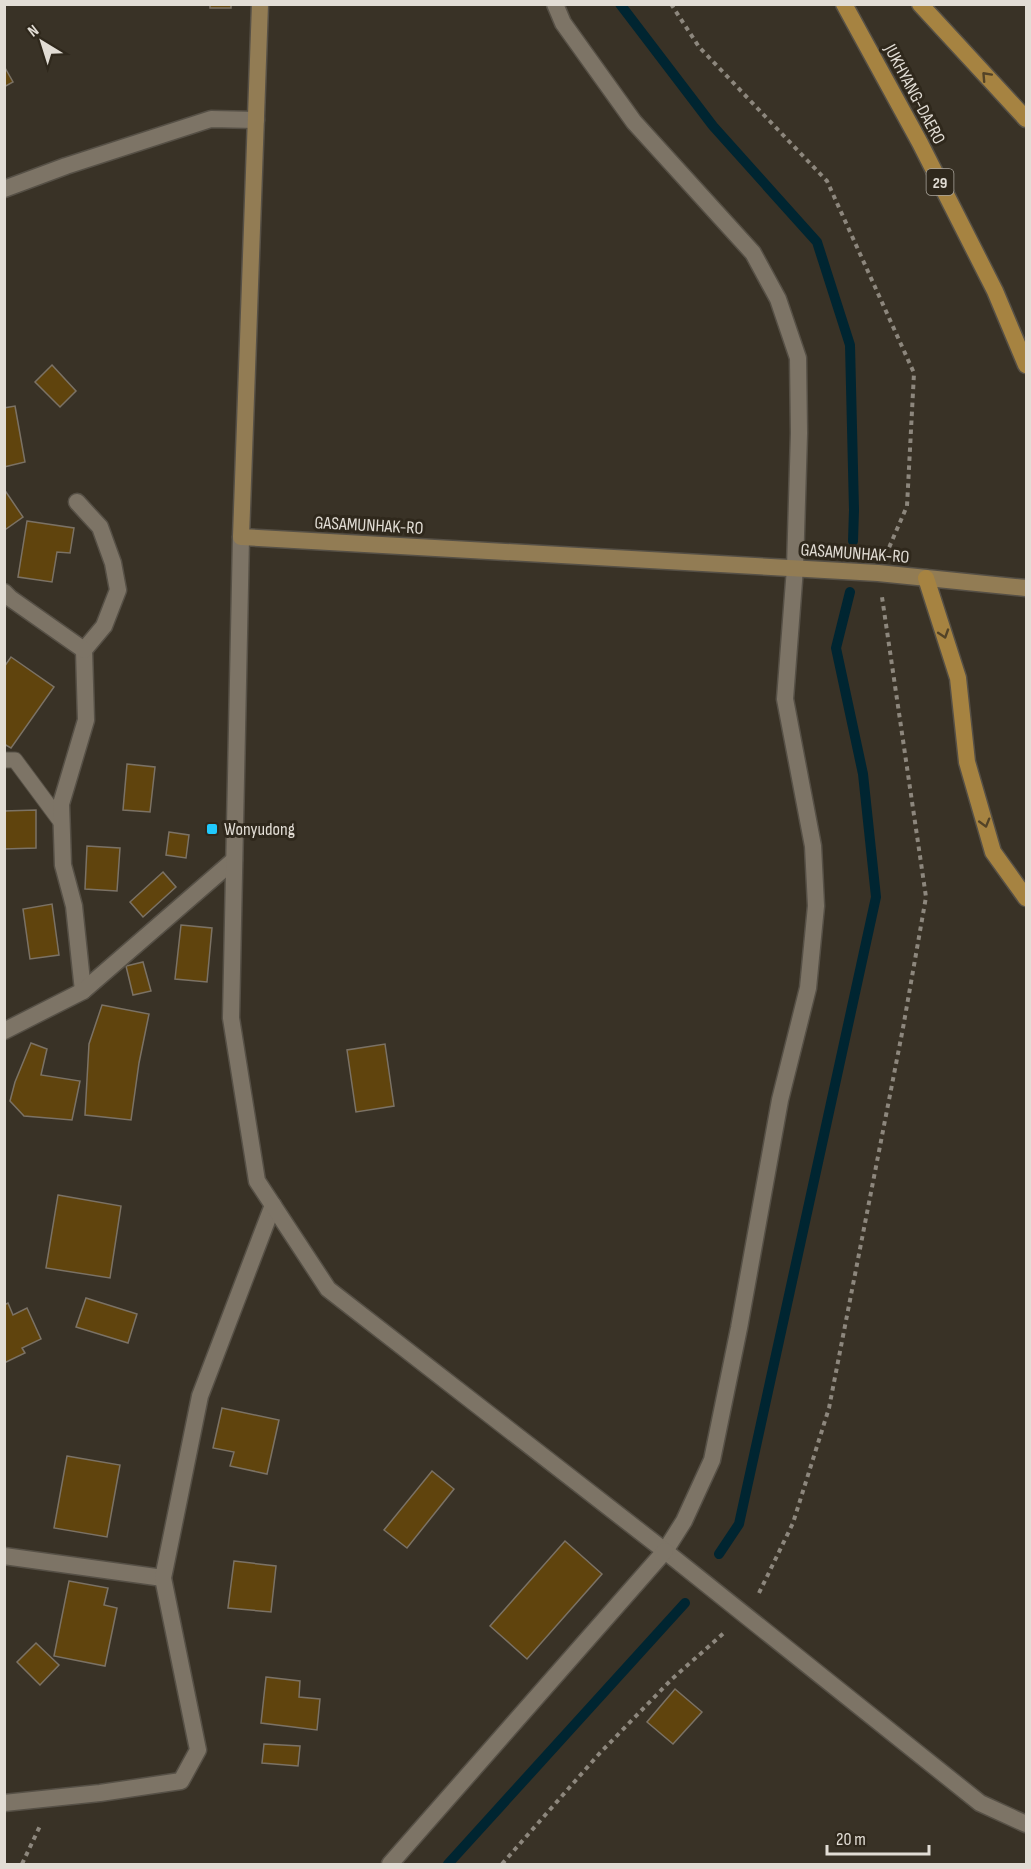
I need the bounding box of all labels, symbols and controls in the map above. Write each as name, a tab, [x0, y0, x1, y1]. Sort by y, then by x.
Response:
north arrow	[12, 12, 72, 72]
text: N	[24, 21, 43, 41]
street label: JUKHYANG-DAERO	[879, 40, 950, 148]
one-way arrow	[983, 72, 994, 83]
road number: 29	[926, 169, 954, 195]
street label: GASAMUNHAK-RO	[314, 512, 424, 539]
street label: GASAMUNHAK-RO	[800, 539, 910, 568]
one-way arrow	[936, 628, 949, 639]
one-way arrow	[978, 817, 990, 828]
place label: Wonyudong	[224, 819, 295, 840]
marker: Wonyudong	[205, 822, 219, 836]
scale bar	[827, 1818, 929, 1856]
text: 20 m	[836, 1829, 866, 1850]

